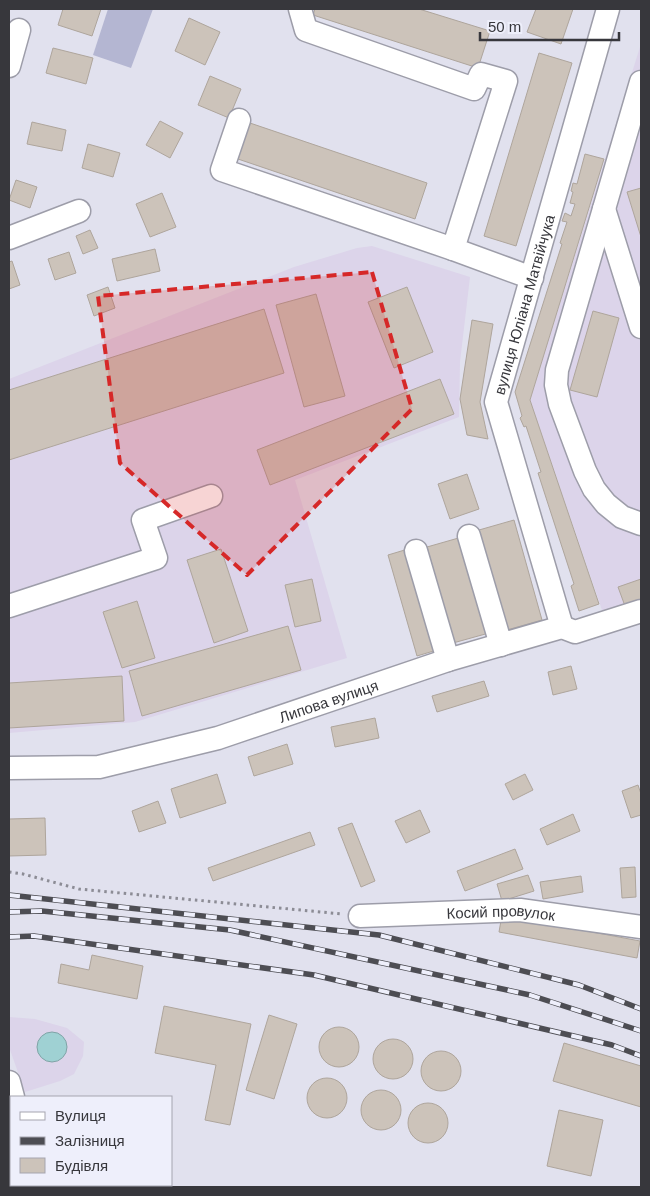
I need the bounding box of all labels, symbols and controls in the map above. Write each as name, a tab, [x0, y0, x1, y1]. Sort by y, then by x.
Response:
scale bar	[480, 10, 619, 42]
text: 50 m	[488, 18, 521, 35]
street label: вулиця Юліана Матвійчука	[490, 212, 558, 396]
street label: Липова вулиця	[276, 676, 380, 725]
street label: Косий провулок	[446, 901, 557, 923]
legend	[10, 1096, 172, 1186]
text: Вулиця	[55, 1107, 106, 1124]
text: Залізниця	[55, 1132, 125, 1149]
text: Будівля	[55, 1157, 108, 1174]

